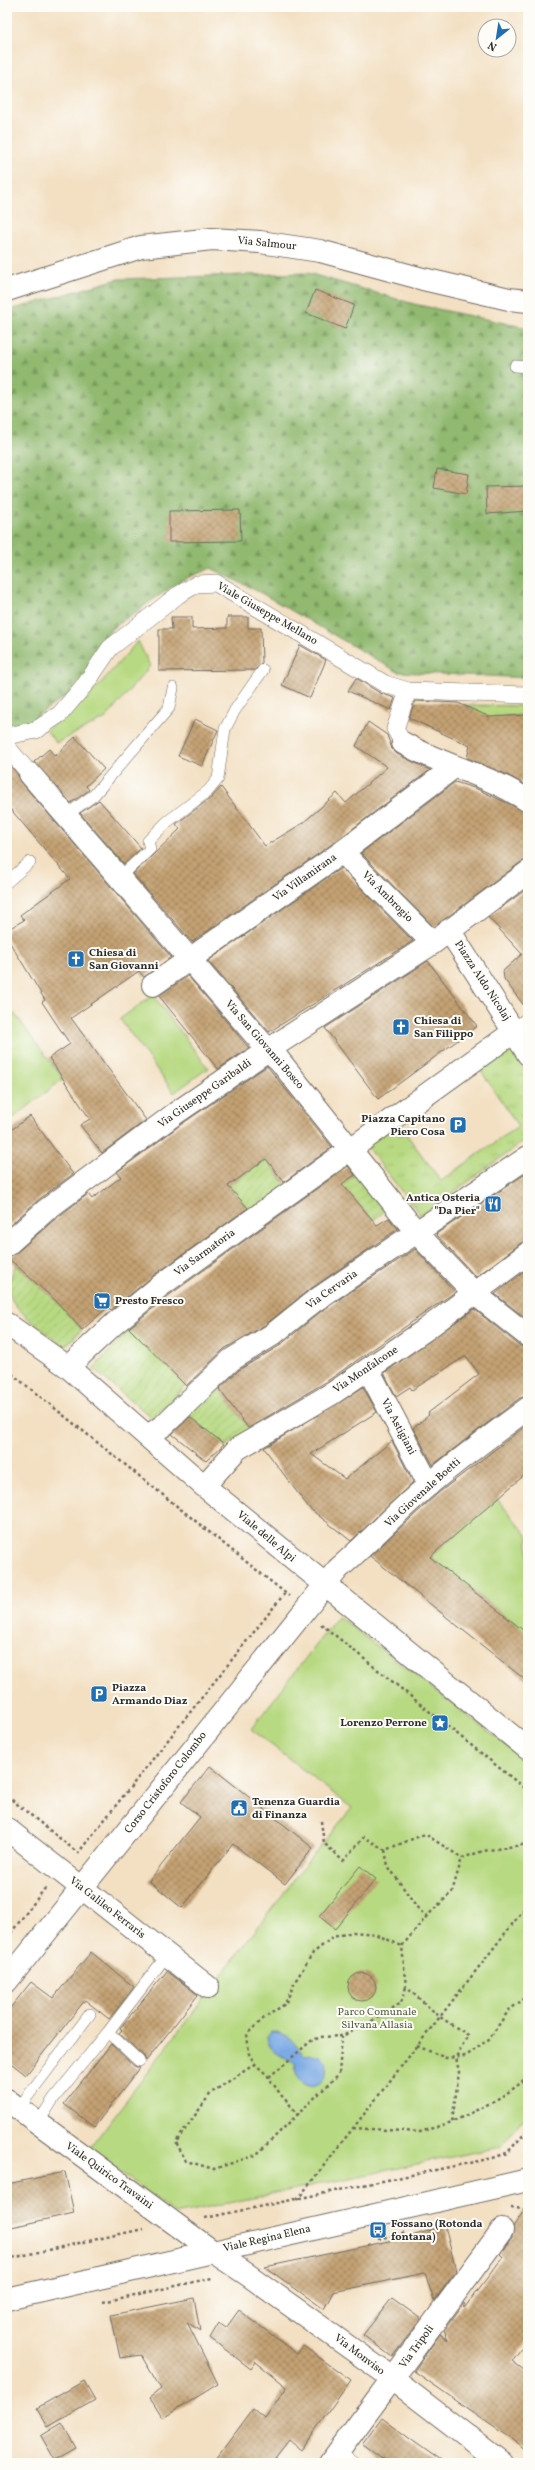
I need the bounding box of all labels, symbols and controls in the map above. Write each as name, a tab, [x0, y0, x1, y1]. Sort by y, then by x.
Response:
north arrow	[477, 18, 517, 58]
text: N	[486, 37, 500, 54]
street label: Via Salmour	[237, 233, 298, 255]
street label: Viale Giuseppe Mellano	[214, 579, 320, 649]
street label: Via Villamirana	[270, 850, 341, 906]
street label: Via Ambrogio	[358, 868, 416, 926]
street label: Piazza Aldo Nicolaj	[450, 938, 514, 1024]
place label: Chiesa di San Giovanni	[89, 946, 159, 974]
church icon: Chiesa di San Giovanni	[66, 949, 86, 969]
street label: Via San Giovanni Bosco	[221, 997, 307, 1093]
place label: Chiesa di San Filippo	[414, 1014, 473, 1042]
church icon: Chiesa di San Filippo	[391, 1017, 411, 1037]
street label: Via Giuseppe Garibaldi	[155, 1056, 255, 1132]
place label: Piazza Capitano Piero Cosa	[361, 1112, 445, 1140]
parking icon: Piazza Capitano Piero Cosa	[448, 1115, 468, 1135]
place label: Antica Osteria "Da Pier"	[406, 1191, 480, 1219]
restaurant icon: Antica Osteria "Da Pier"	[483, 1194, 503, 1214]
street label: Via Sarmatoria	[171, 1225, 239, 1280]
street label: Via Cervaria	[303, 1266, 361, 1313]
supermarket icon: Presto Fresco	[92, 1291, 112, 1311]
place label: Presto Fresco	[115, 1294, 184, 1309]
street label: Via Monfalcone	[331, 1343, 401, 1397]
street label: Via Astigiani	[377, 1396, 419, 1458]
street label: Via Giovenale Boetti	[382, 1455, 464, 1531]
street label: Viale delle Alpi	[233, 1508, 299, 1566]
place label: Piazza Armando Diaz	[112, 1681, 188, 1709]
parking icon: Piazza Armando Diaz	[89, 1684, 109, 1704]
place icon: Lorenzo Perrone	[430, 1713, 450, 1733]
place label: Lorenzo Perrone	[340, 1716, 427, 1731]
street label: Corso Cristoforo Colombo	[121, 1729, 211, 1837]
place label: Tenenza Guardia di Finanza	[252, 1795, 340, 1823]
public building icon: Tenenza Guardia di Finanza	[229, 1798, 249, 1818]
street label: Via Galileo Ferraris	[66, 1874, 148, 1943]
park label: Parco Comunale Silvana Allasia	[338, 2005, 416, 2033]
street label: Viale Quirico Travaini	[62, 2139, 156, 2213]
place label: Fossano (Rotonda fontana)	[391, 2217, 482, 2245]
bus stop icon: Fossano (Rotonda fontana)	[368, 2220, 388, 2240]
street label: Viale Regina Elena	[222, 2222, 313, 2256]
street label: Via Tripoli	[396, 2322, 438, 2372]
street label: Via Monviso	[331, 2331, 387, 2379]

